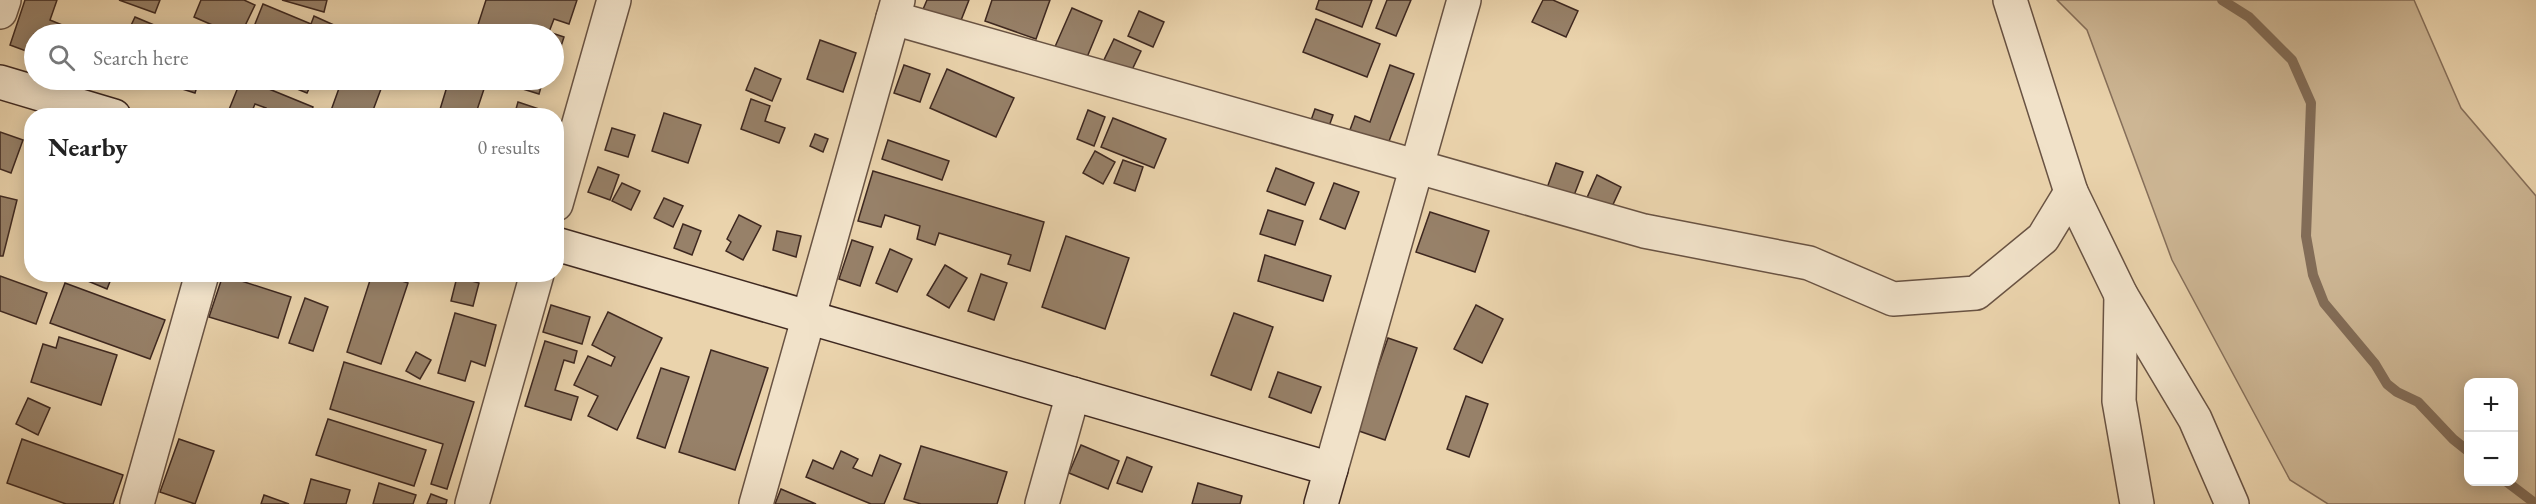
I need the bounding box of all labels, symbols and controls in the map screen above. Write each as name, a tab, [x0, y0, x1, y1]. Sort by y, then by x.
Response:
search box	[24, 24, 564, 90]
icon: search	[45, 41, 78, 74]
text: Search here	[93, 43, 188, 72]
text: Nearby	[48, 130, 128, 164]
text: 0 results	[477, 134, 540, 160]
map controls	[2464, 378, 2518, 486]
button: +	[2464, 378, 2518, 432]
button: −	[2464, 432, 2518, 486]

